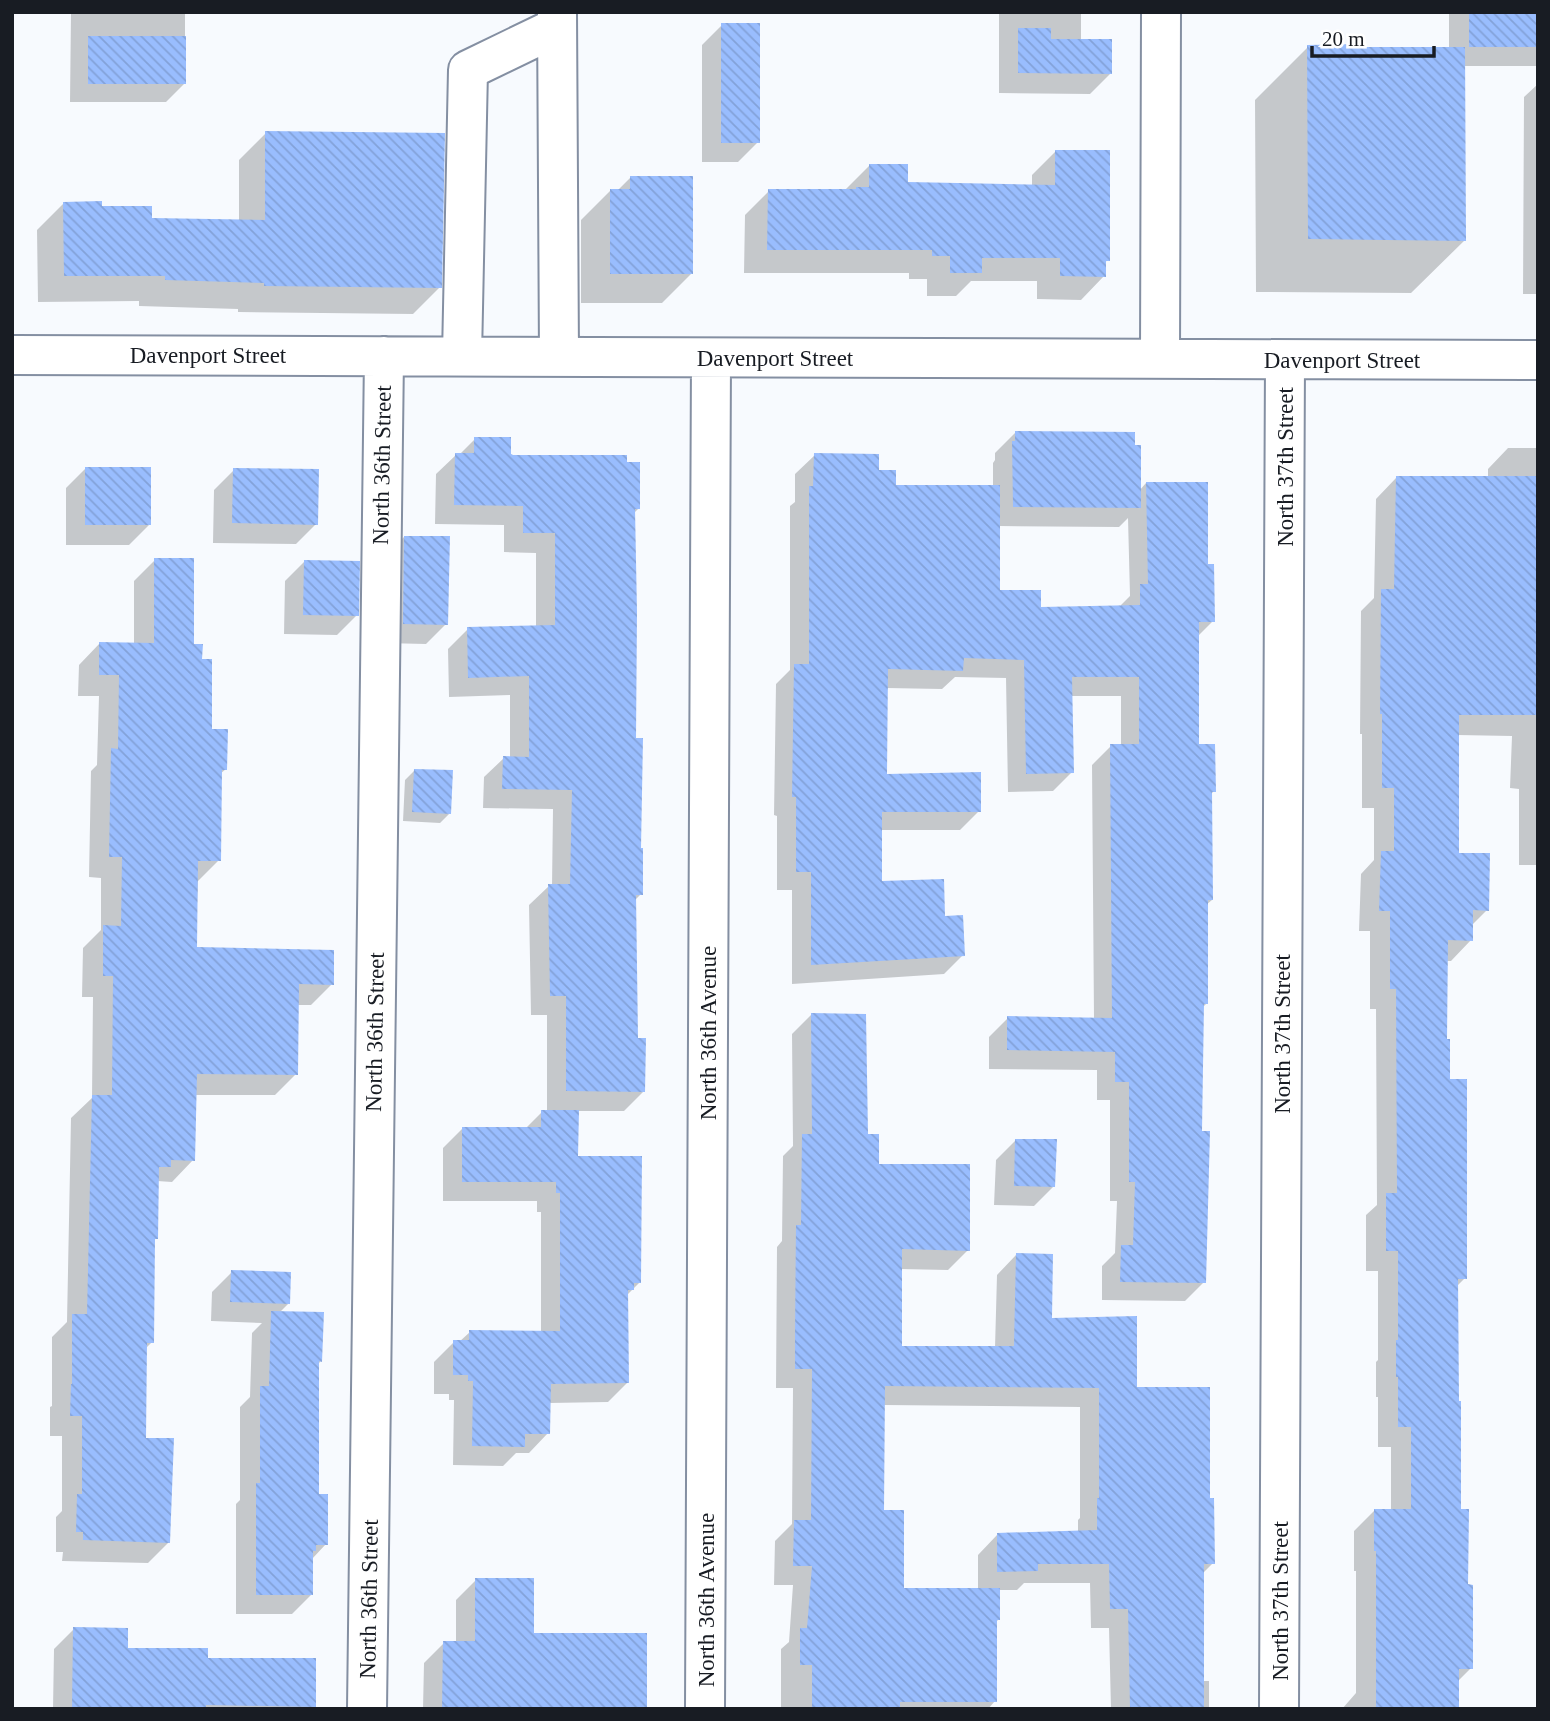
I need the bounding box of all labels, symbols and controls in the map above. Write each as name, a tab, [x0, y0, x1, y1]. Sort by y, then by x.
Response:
scale bar	[1312, 14, 1434, 58]
text: 20 m	[1322, 27, 1365, 51]
street label: Davenport Street	[130, 343, 287, 368]
street label: Davenport Street	[697, 346, 854, 371]
street label: Davenport Street	[1264, 348, 1421, 373]
street label: North 36th Street	[368, 384, 396, 545]
street label: North 37th Street	[1273, 387, 1298, 547]
street label: North 36th Avenue	[696, 946, 721, 1120]
street label: North 36th Street	[361, 951, 389, 1112]
street label: North 37th Street	[1270, 954, 1295, 1114]
street label: North 36th Avenue	[694, 1513, 719, 1687]
street label: North 36th Street	[355, 1518, 383, 1679]
street label: North 37th Street	[1268, 1521, 1293, 1681]

